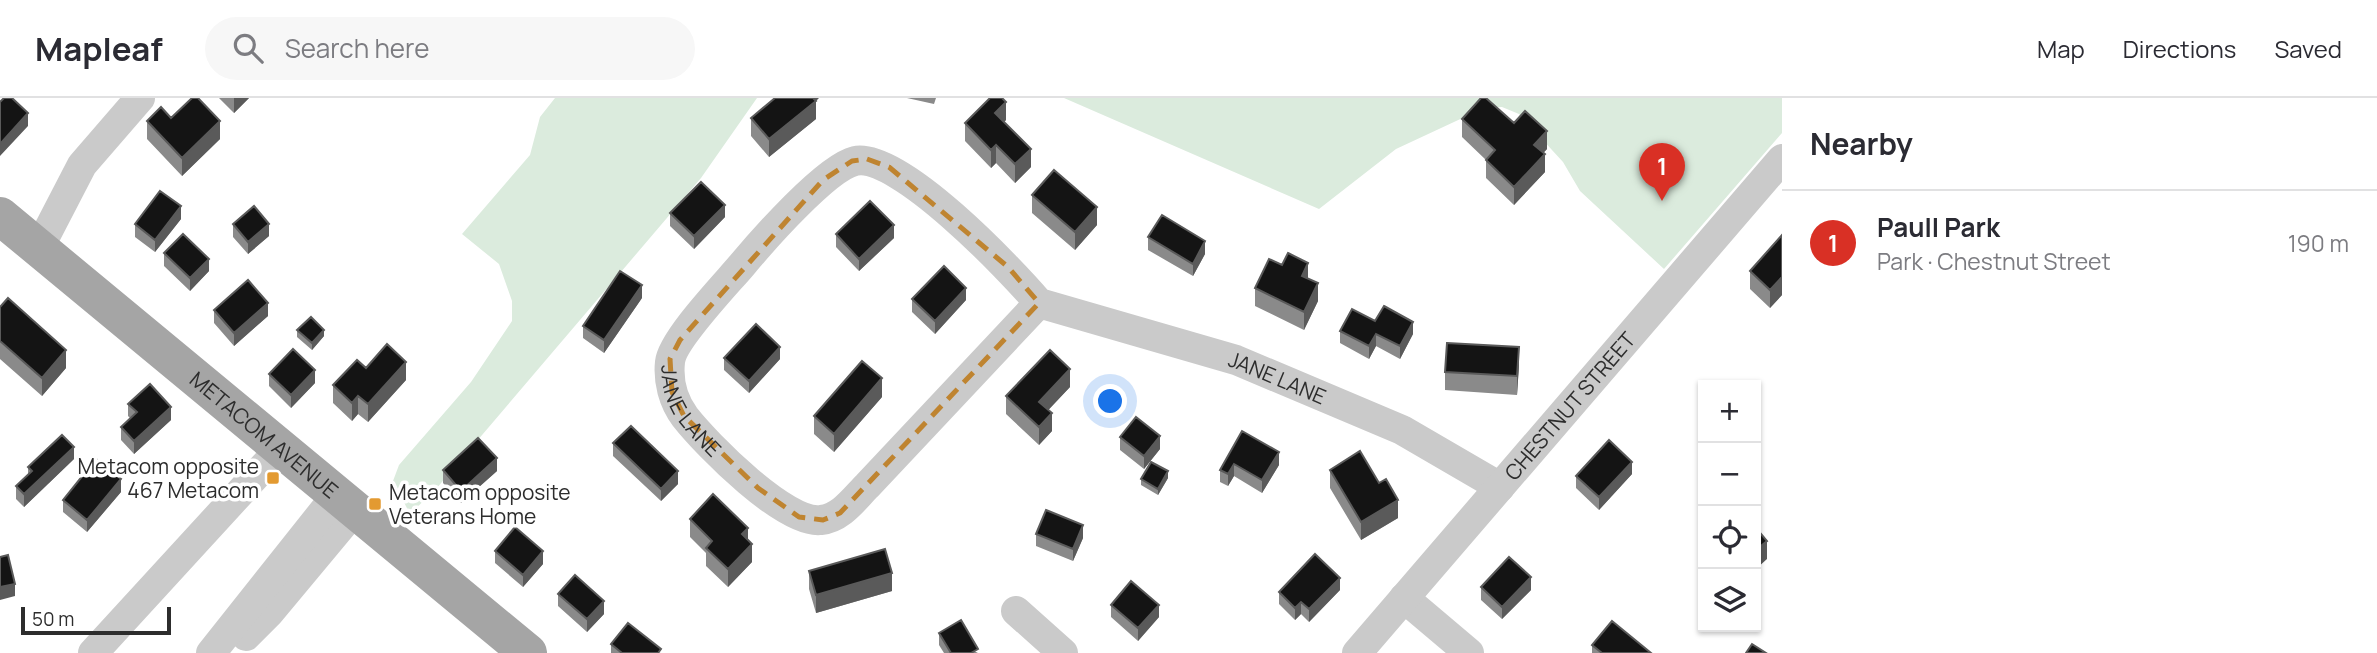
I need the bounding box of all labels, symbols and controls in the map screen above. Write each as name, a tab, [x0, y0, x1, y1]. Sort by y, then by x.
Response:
search box	[205, 17, 695, 80]
text: Mapleaf	[35, 26, 163, 71]
icon: search	[229, 29, 267, 67]
text: Search here	[285, 30, 429, 66]
text: Map	[2037, 32, 2085, 65]
text: Directions	[2123, 32, 2236, 65]
text: Saved	[2274, 32, 2342, 65]
text: Nearby	[1810, 123, 1913, 164]
pin: 1	[1639, 143, 1685, 201]
text: Paull Park	[1877, 209, 2000, 245]
text: 1	[1828, 227, 1838, 259]
text: 190 m	[2288, 227, 2349, 259]
text: Park · Chestnut Street	[1877, 245, 2111, 277]
street label: CHESTNUT STREET	[1498, 326, 1641, 486]
street label: JANE LANE	[1225, 345, 1330, 410]
street label: METACOM AVENUE	[184, 365, 344, 504]
street label: JANE LANE	[656, 365, 728, 463]
map controls	[1698, 380, 1761, 632]
button: +	[1698, 380, 1761, 443]
your location	[1093, 384, 1127, 418]
button: −	[1698, 443, 1761, 506]
place label: Metacom opposite 467 Metacom	[77, 452, 259, 504]
marker: Metacom opposite 467 Metacom	[265, 470, 281, 486]
place label: Metacom opposite Veterans Home	[389, 478, 571, 530]
marker: Metacom opposite Veterans Home	[367, 496, 383, 512]
button: locate	[1698, 506, 1761, 569]
button: layers	[1698, 569, 1761, 632]
scale bar	[21, 604, 172, 636]
text: 50 m	[32, 606, 74, 632]

